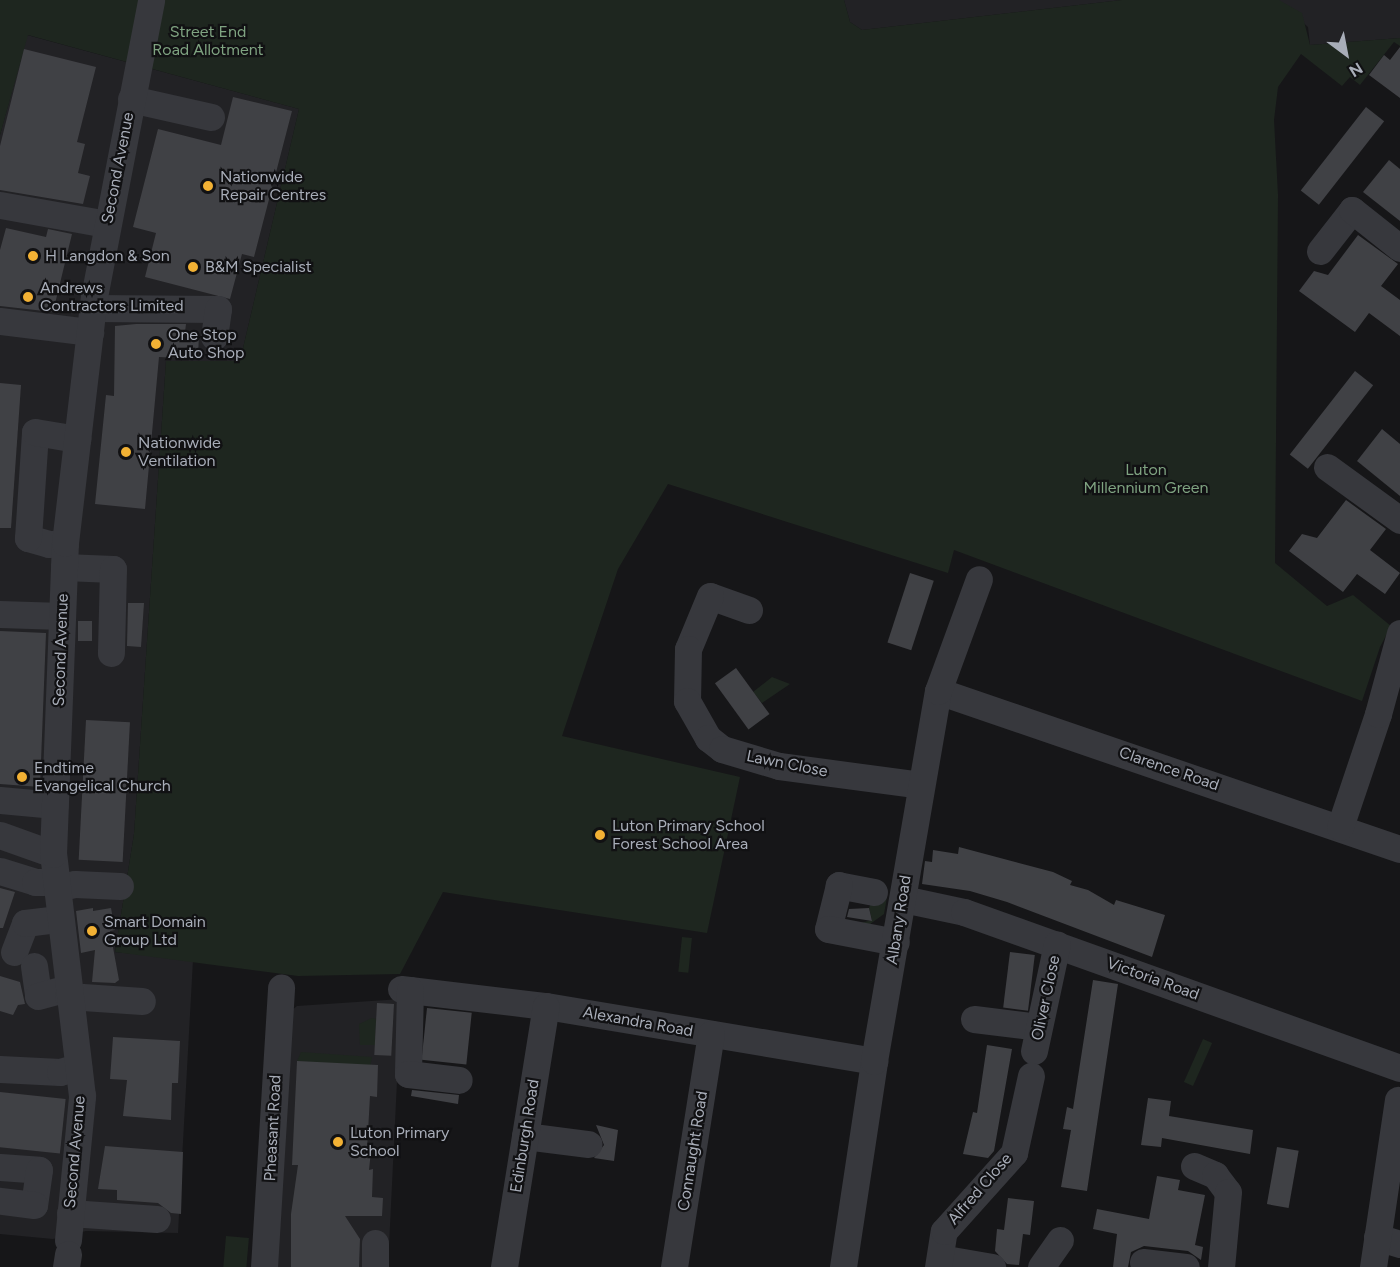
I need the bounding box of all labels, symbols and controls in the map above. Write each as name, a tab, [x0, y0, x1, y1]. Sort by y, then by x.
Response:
park label: Street End Road Allotment	[152, 22, 264, 60]
north arrow	[1316, 24, 1376, 84]
text: N	[1346, 58, 1366, 81]
street label: Second Avenue	[98, 111, 138, 225]
place label: Nationwide Repair Centres	[220, 167, 326, 205]
marker: Nationwide Repair Centres	[201, 179, 215, 193]
place label: H Langdon & Son	[45, 246, 170, 266]
marker: H Langdon & Son	[26, 249, 40, 263]
place label: B&M Specialist	[205, 257, 312, 277]
marker: B&M Specialist	[186, 260, 200, 274]
place label: Andrews Contractors Limited	[40, 278, 184, 316]
marker: Andrews Contractors Limited	[21, 290, 35, 304]
place label: One Stop Auto Shop	[168, 325, 244, 363]
marker: One Stop Auto Shop	[149, 337, 163, 351]
place label: Nationwide Ventilation	[138, 433, 221, 471]
marker: Nationwide Ventilation	[119, 445, 133, 459]
park label: Luton Millennium Green	[1083, 460, 1209, 498]
street label: Second Avenue	[49, 593, 73, 707]
street label: Clarence Road	[1116, 743, 1222, 795]
street label: Lawn Close	[745, 747, 829, 781]
place label: Endtime Evangelical Church	[34, 758, 171, 796]
marker: Endtime Evangelical Church	[15, 770, 29, 784]
place label: Luton Primary School Forest School Area	[612, 816, 765, 854]
marker: Luton Primary School Forest School Area	[593, 828, 607, 842]
street label: Albany Road	[882, 874, 916, 966]
place label: Smart Domain Group Ltd	[104, 912, 206, 950]
marker: Smart Domain Group Ltd	[85, 924, 99, 938]
street label: Victoria Road	[1104, 953, 1202, 1005]
street label: Oliver Close	[1028, 954, 1064, 1042]
street label: Alexandra Road	[582, 1003, 694, 1041]
street label: Pheasant Road	[261, 1074, 285, 1182]
street label: Edinburgh Road	[507, 1078, 543, 1194]
street label: Connaught Road	[674, 1090, 712, 1212]
street label: Second Avenue	[61, 1095, 89, 1209]
place label: Luton Primary School	[350, 1123, 449, 1161]
marker: Luton Primary School	[331, 1135, 345, 1149]
street label: Alfred Close	[944, 1149, 1016, 1229]

